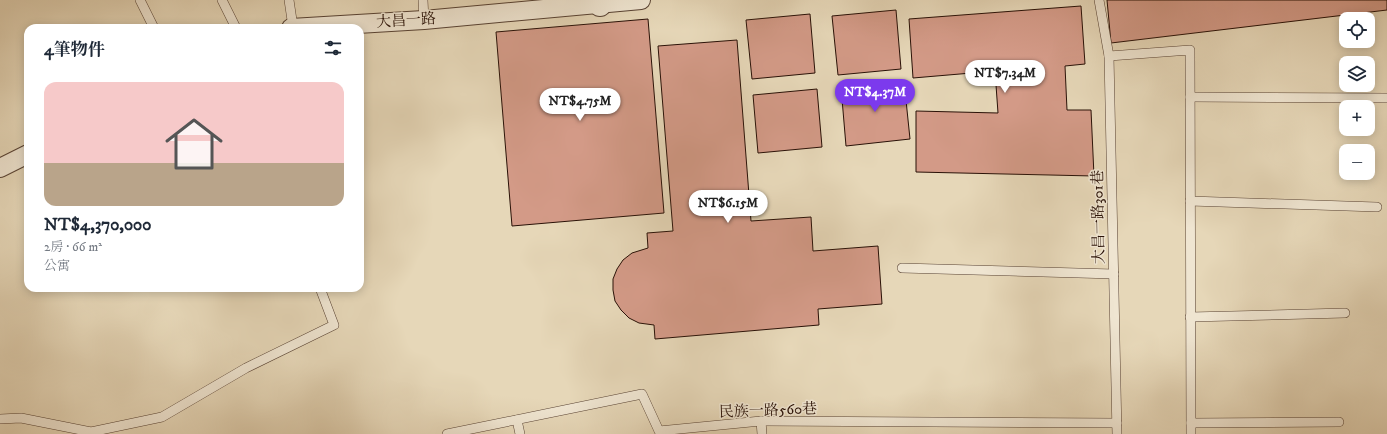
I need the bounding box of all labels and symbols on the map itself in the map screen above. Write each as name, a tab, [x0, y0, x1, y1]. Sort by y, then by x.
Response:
street label: 大昌一路	[375, 9, 437, 32]
pin: NT$7.34M	[964, 60, 1046, 94]
pin: NT$4.37M	[834, 79, 916, 113]
pin: NT$4.75M	[539, 88, 621, 122]
street label: 大昌一路301巷	[1088, 170, 1109, 264]
pin: NT$6.15M	[687, 190, 769, 224]
street label: 民族一路560巷	[719, 399, 817, 422]

